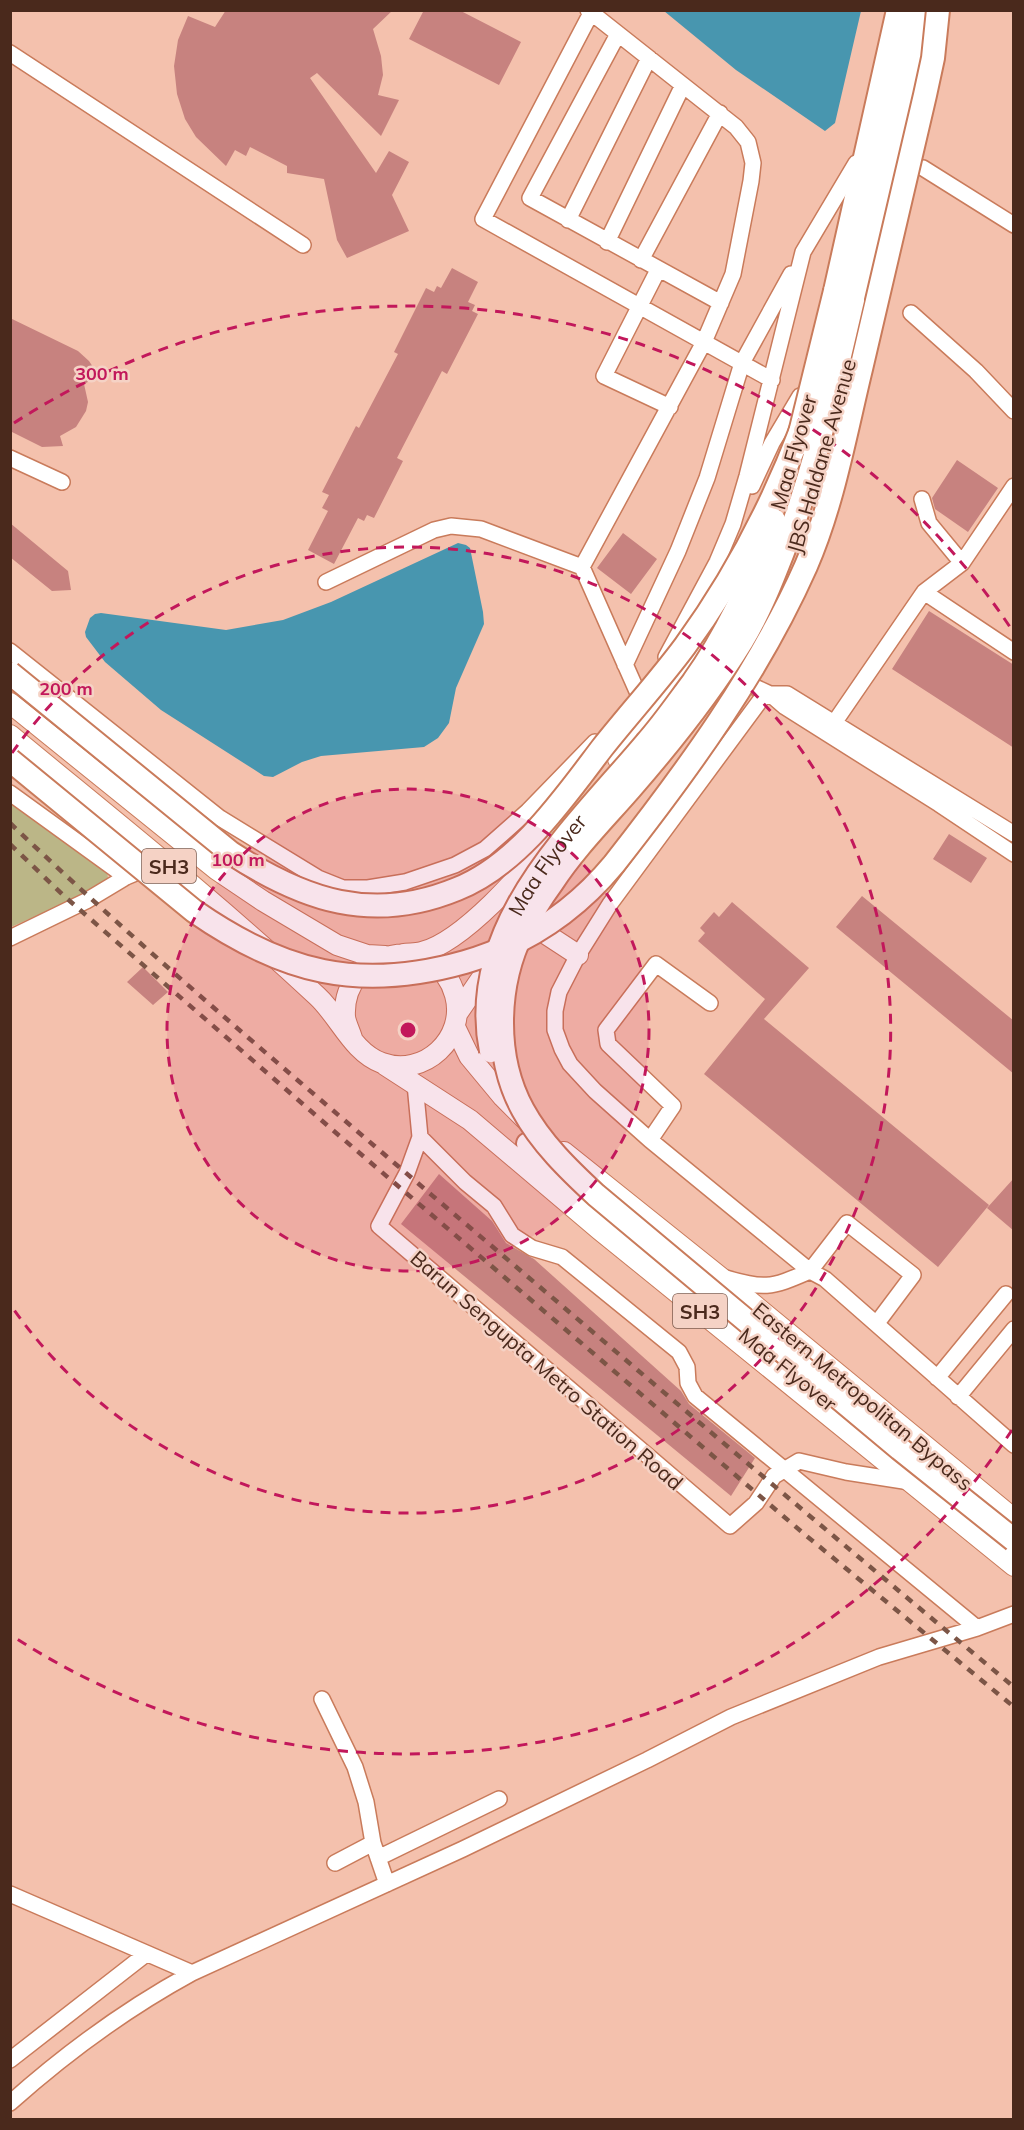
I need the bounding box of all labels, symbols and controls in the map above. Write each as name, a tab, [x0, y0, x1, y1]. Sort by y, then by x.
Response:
street label: JBS Haldane Avenue	[781, 356, 861, 556]
text: 300 m	[75, 362, 129, 385]
street label: Maa Flyover	[764, 391, 822, 512]
text: 200 m	[39, 677, 93, 700]
street label: Maa Flyover	[502, 808, 592, 920]
text: 100 m	[211, 848, 265, 871]
road number: SH3	[142, 849, 196, 883]
centre of rings	[398, 1020, 418, 1040]
street label: Barun Sengupta Metro Station Road	[406, 1245, 688, 1495]
road number: SH3	[673, 1294, 727, 1328]
street label: Eastern Metropolitan Bypass	[748, 1296, 978, 1496]
street label: Maa Flyover	[734, 1322, 842, 1417]

